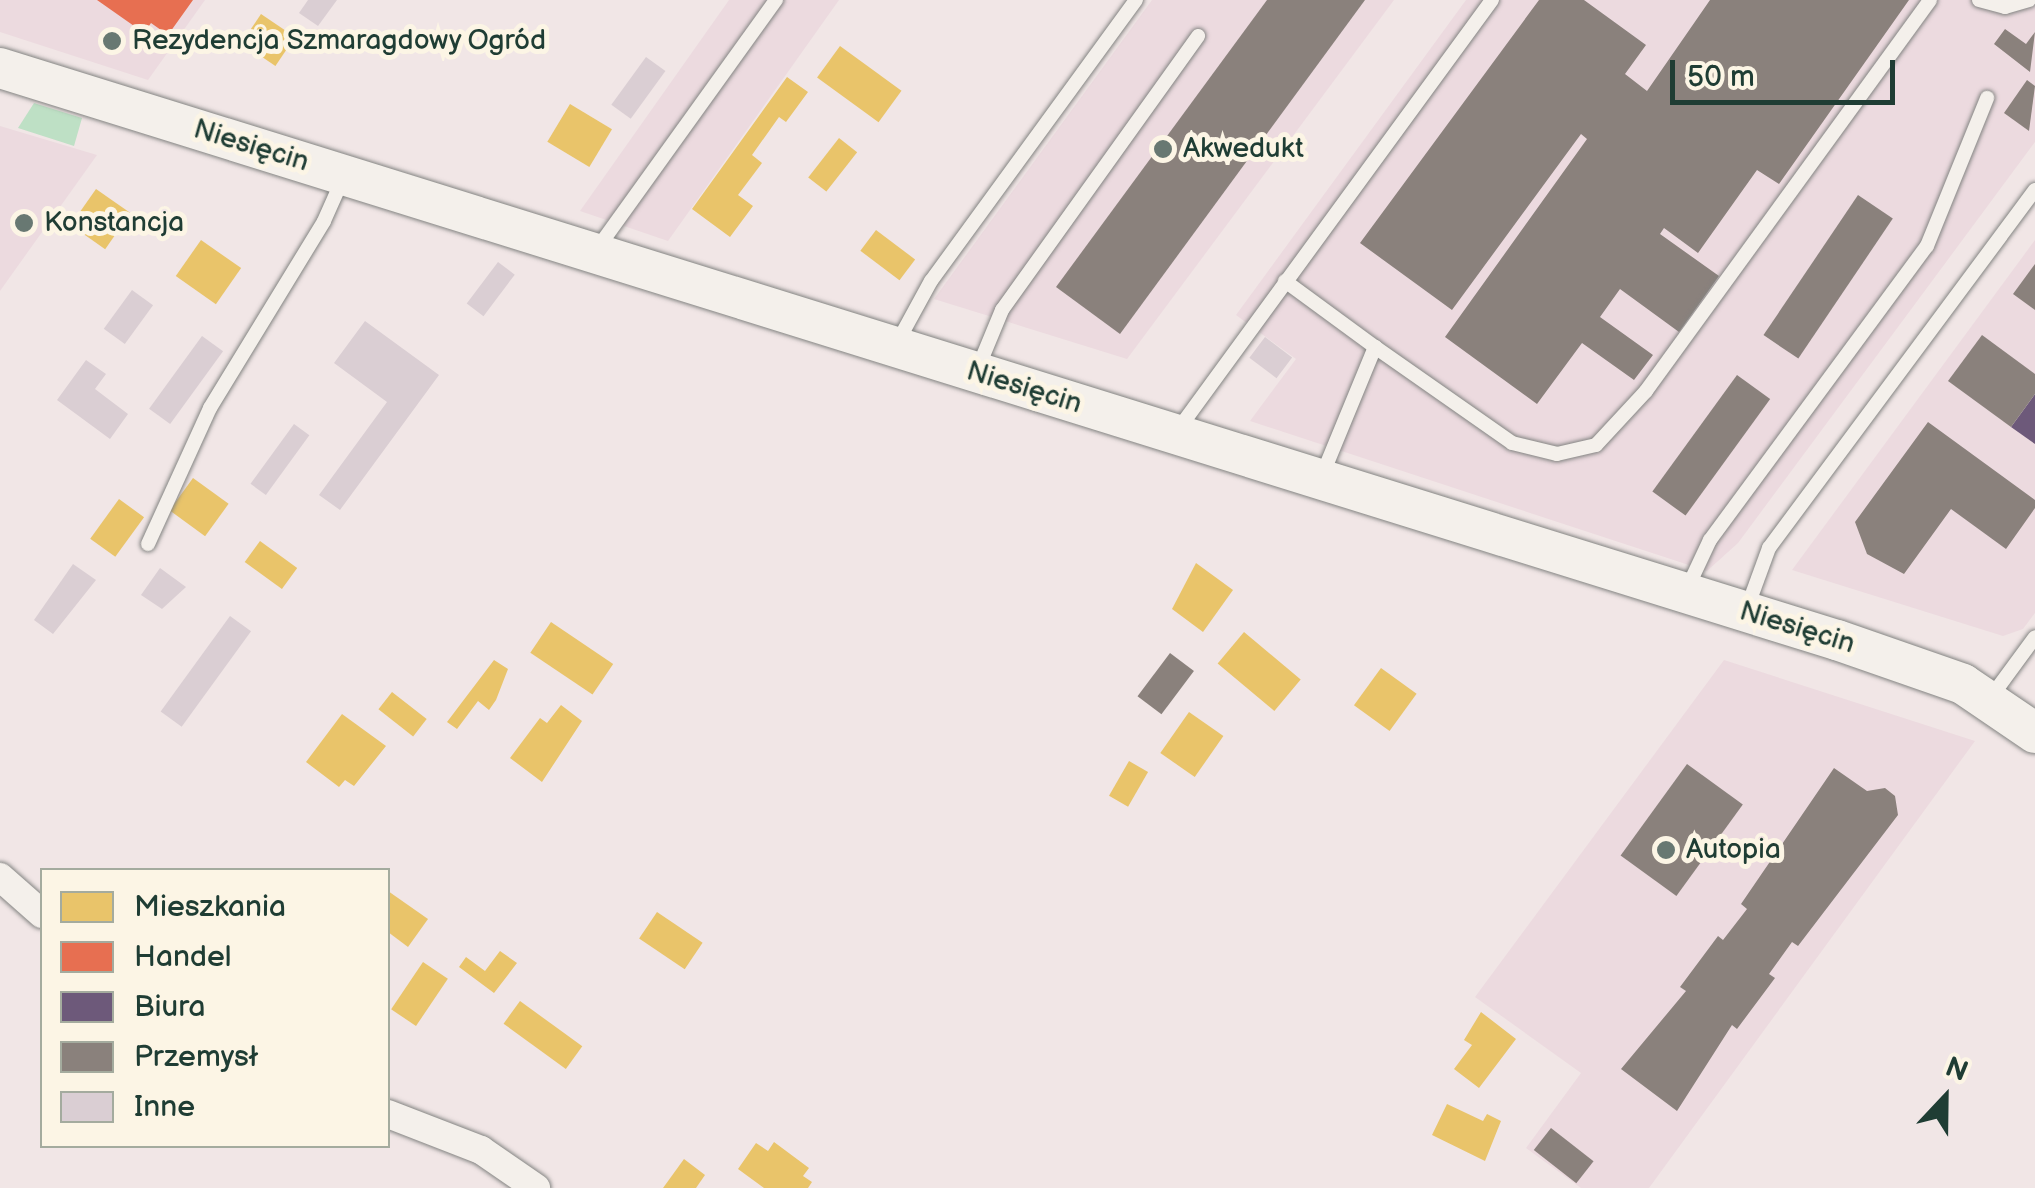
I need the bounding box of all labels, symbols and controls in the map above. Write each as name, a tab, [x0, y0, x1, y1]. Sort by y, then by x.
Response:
place label: Rezydencja Szmaragdowy Ogród	[132, 24, 548, 58]
marker: Rezydencja Szmaragdowy Ogród	[101, 30, 123, 52]
scale bar	[1675, 40, 1900, 102]
text: 50 m	[1687, 59, 1755, 95]
street label: Niesięcin	[189, 113, 313, 179]
place label: Akwedukt	[1183, 132, 1304, 166]
marker: Akwedukt	[1152, 138, 1174, 160]
place label: Konstancja	[44, 206, 184, 240]
marker: Konstancja	[13, 212, 35, 234]
street label: Niesięcin	[962, 355, 1086, 421]
street label: Niesięcin	[1735, 595, 1859, 661]
place label: Autopia	[1686, 833, 1781, 867]
marker: Autopia	[1655, 839, 1677, 861]
legend	[40, 868, 390, 1148]
text: Mieszkania	[134, 889, 286, 925]
text: Handel	[134, 939, 232, 975]
text: Biura	[134, 989, 206, 1025]
text: Przemysł	[134, 1039, 258, 1075]
north arrow	[1895, 1048, 1995, 1148]
text: N	[1940, 1050, 1972, 1089]
text: Inne	[134, 1089, 195, 1125]

